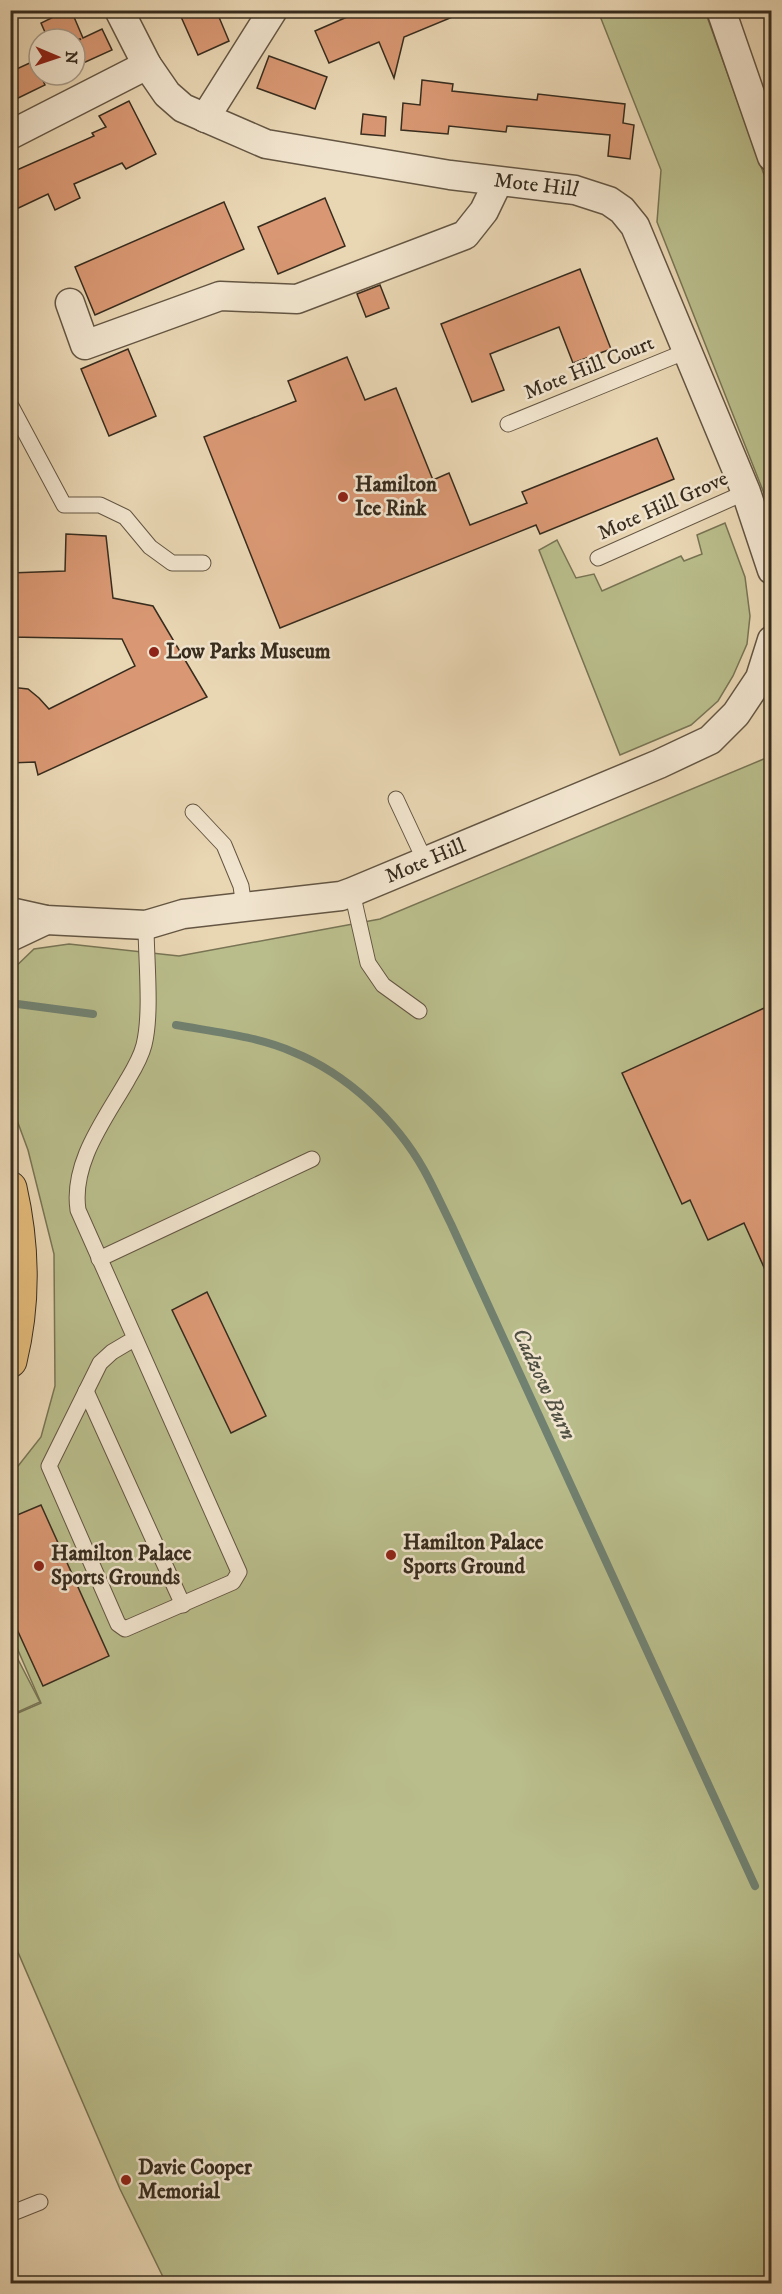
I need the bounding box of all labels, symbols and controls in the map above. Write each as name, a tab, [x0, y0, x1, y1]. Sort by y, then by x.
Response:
north arrow	[27, 27, 87, 87]
text: N	[61, 51, 81, 64]
street label: Mote Hill	[492, 167, 583, 204]
street label: Mote Hill Court	[520, 330, 658, 406]
street label: Mote Hill Grove	[594, 466, 732, 546]
place label: Hamilton Ice Rink	[355, 472, 438, 522]
marker: Hamilton Ice Rink	[336, 490, 350, 504]
place label: Low Parks Museum	[166, 639, 331, 665]
marker: Low Parks Museum	[147, 645, 161, 659]
street label: Mote Hill	[381, 833, 470, 890]
water label: Cadzow Burn	[506, 1324, 582, 1444]
place label: Hamilton Palace Sports Ground	[403, 1530, 544, 1580]
place label: Hamilton Palace Sports Grounds	[51, 1541, 192, 1591]
marker: Hamilton Palace Sports Ground	[384, 1548, 398, 1562]
marker: Hamilton Palace Sports Grounds	[32, 1559, 46, 1573]
place label: Davie Cooper Memorial	[138, 2155, 253, 2205]
marker: Davie Cooper Memorial	[119, 2173, 133, 2187]

